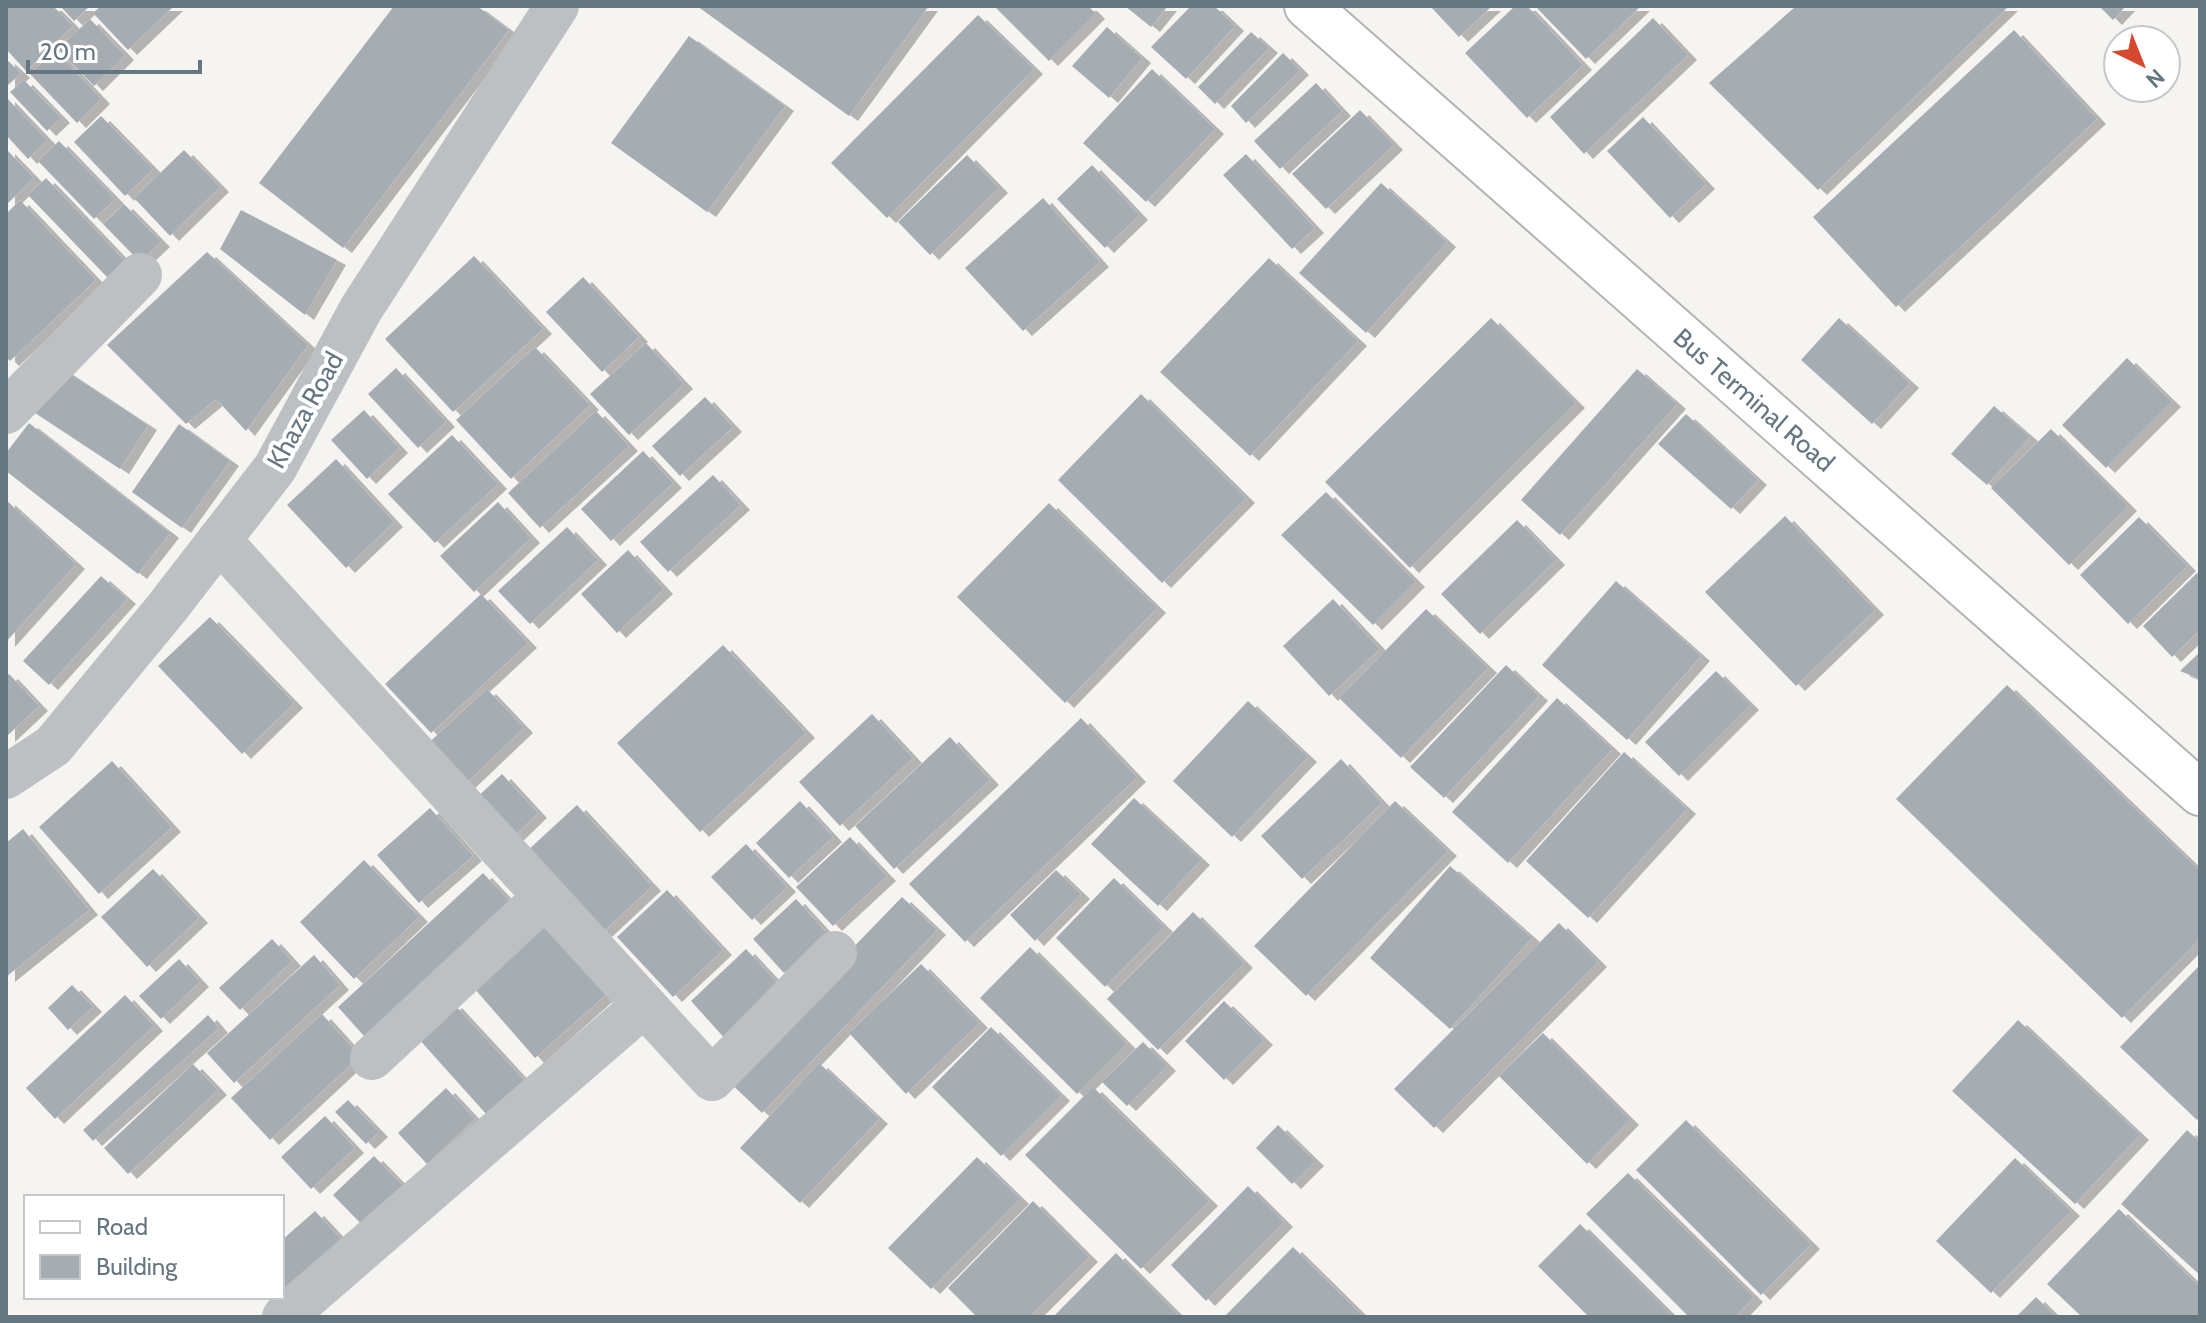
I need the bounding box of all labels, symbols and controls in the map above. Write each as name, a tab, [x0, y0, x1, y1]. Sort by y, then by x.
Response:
scale bar	[28, 24, 200, 74]
north arrow	[2102, 24, 2182, 104]
text: 20 m	[40, 37, 96, 66]
text: N	[2140, 63, 2170, 93]
street label: Bus Terminal Road	[1667, 321, 1841, 479]
street label: Khaza Road	[260, 346, 350, 474]
legend	[24, 1195, 284, 1299]
text: Road	[96, 1212, 148, 1241]
text: Building	[96, 1252, 178, 1281]

